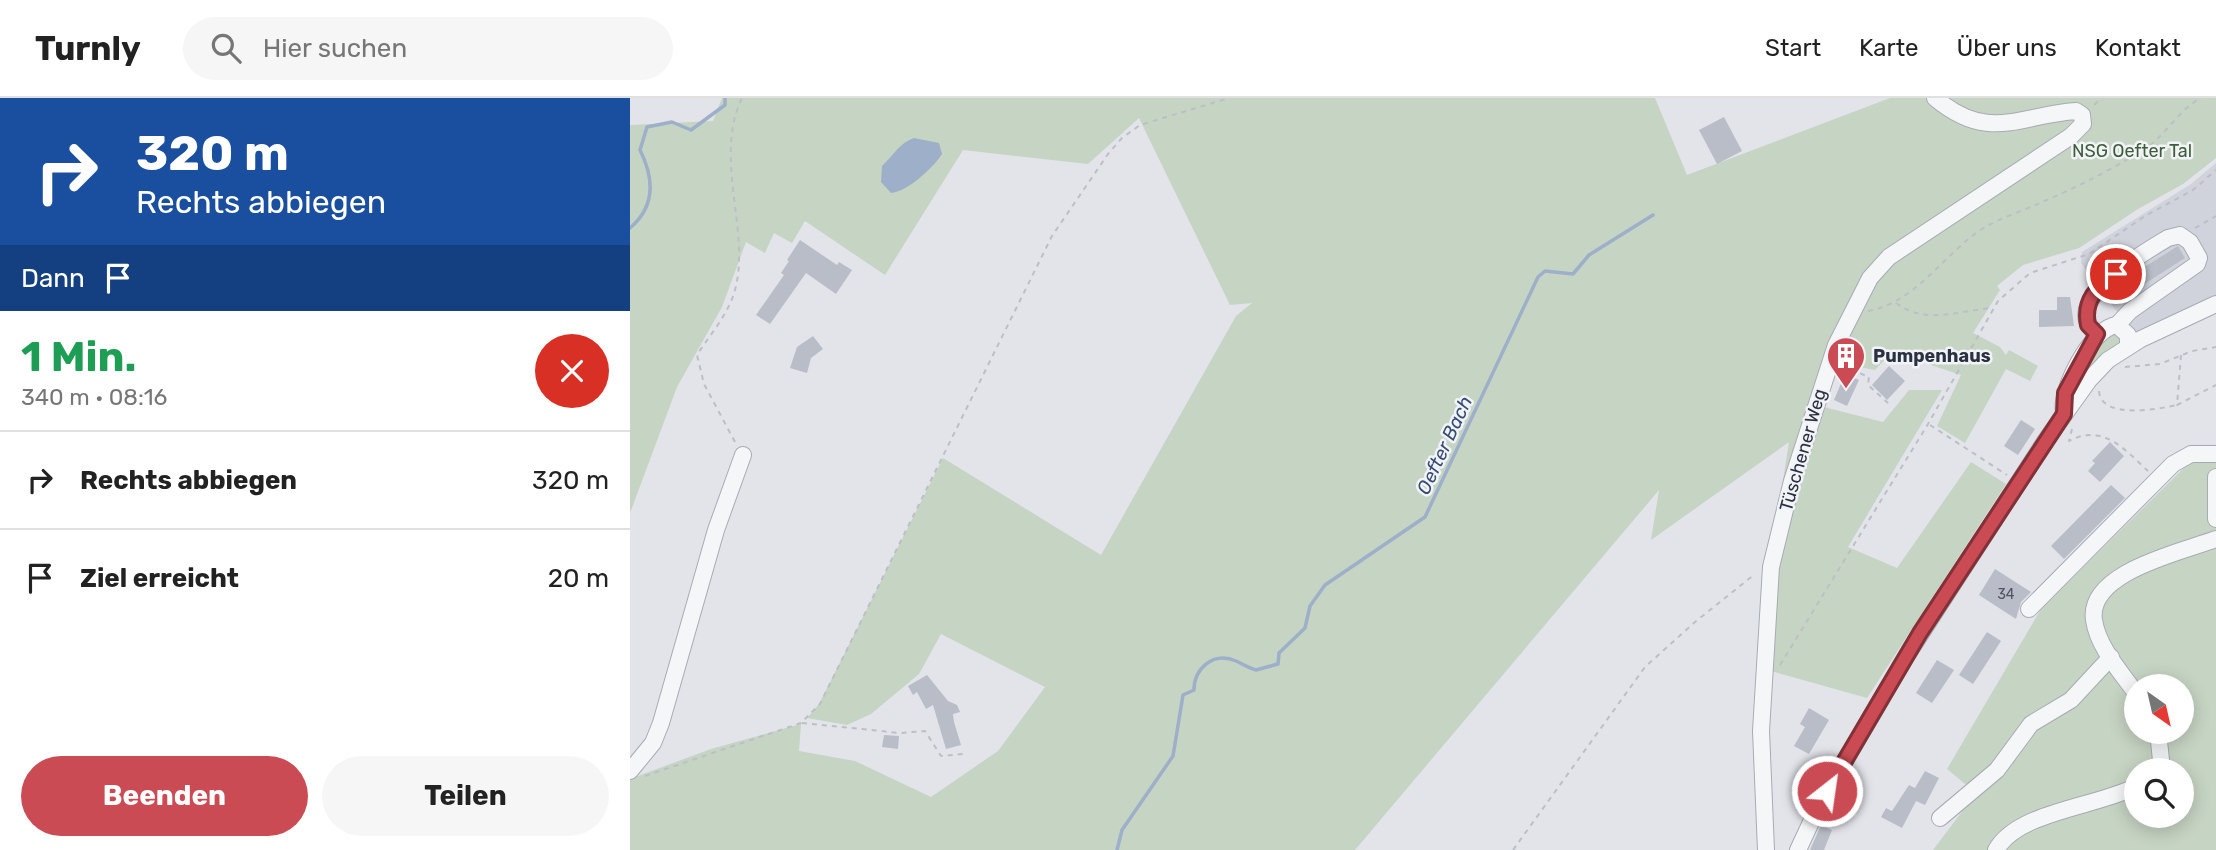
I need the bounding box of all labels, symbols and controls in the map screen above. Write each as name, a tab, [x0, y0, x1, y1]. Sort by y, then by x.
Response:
search box	[183, 17, 673, 80]
text: Turnly	[35, 29, 141, 68]
icon: search	[207, 29, 245, 67]
text: Hier suchen	[263, 33, 407, 64]
text: Start	[1765, 34, 1821, 62]
text: Karte	[1859, 34, 1919, 62]
text: Über uns	[1957, 34, 2057, 62]
text: Kontakt	[2095, 34, 2181, 62]
text: 320 m	[136, 124, 289, 182]
icon: right	[21, 126, 112, 217]
park label: NSG Oefter Tal	[2072, 140, 2192, 162]
text: Rechts abbiegen	[136, 183, 386, 221]
pin	[2086, 244, 2146, 304]
icon: arrive	[2097, 255, 2135, 293]
icon: arrive	[99, 259, 137, 297]
text: Dann	[21, 263, 85, 294]
text: 1 Min.	[21, 332, 137, 382]
button: close	[535, 334, 609, 408]
building icon: Pumpenhaus	[1825, 335, 1867, 390]
place label: Pumpenhaus	[1873, 345, 1991, 367]
text: 340 m · 08:16	[21, 383, 168, 411]
street label: Tüschener Weg	[1775, 386, 1831, 514]
water label: Oefter Bach	[1412, 392, 1477, 498]
icon: right	[21, 461, 59, 499]
text: Rechts abbiegen	[80, 465, 297, 496]
text: 320 m	[532, 465, 609, 496]
icon: arrive	[21, 559, 59, 597]
text: Ziel erreicht	[80, 563, 239, 594]
text: 20 m	[548, 563, 609, 594]
house number: 34	[1997, 586, 2015, 603]
north arrow	[2124, 674, 2194, 744]
map controls	[2124, 674, 2194, 828]
position arrow	[1790, 754, 1864, 828]
button: Beenden	[21, 756, 308, 836]
button: Teilen	[322, 756, 609, 836]
button: search	[2124, 758, 2194, 828]

